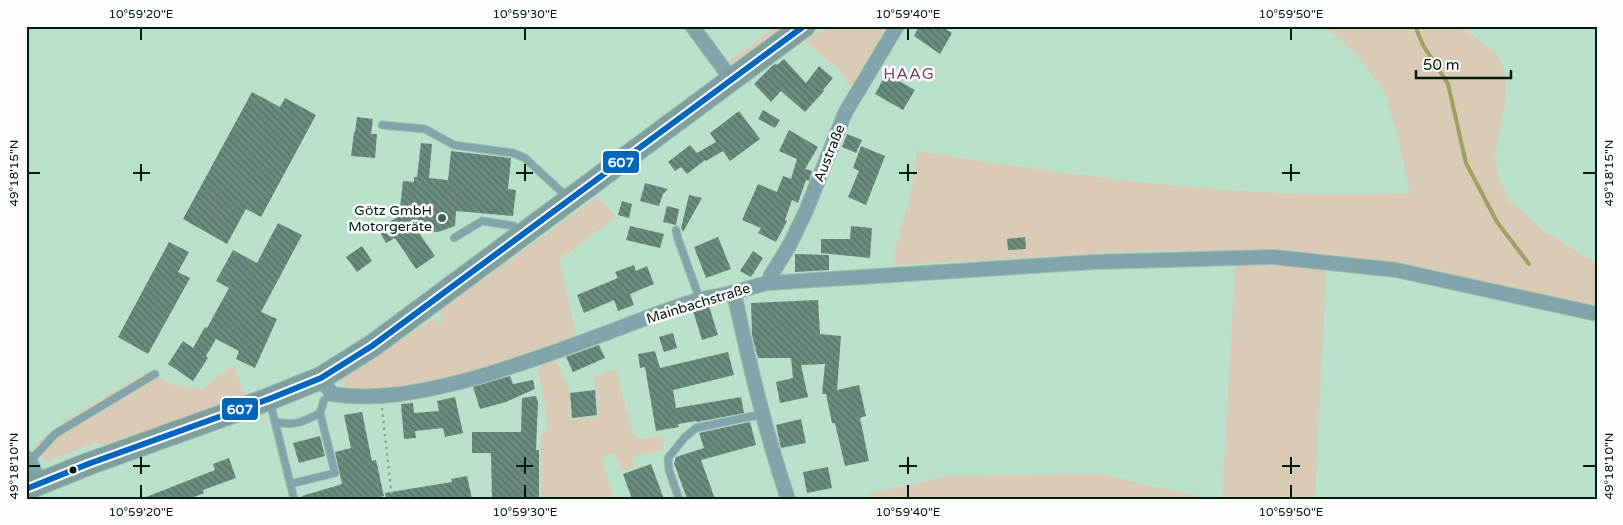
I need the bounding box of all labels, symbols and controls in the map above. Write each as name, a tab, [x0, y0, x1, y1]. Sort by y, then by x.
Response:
text: 10°59'20"E	[108, 7, 174, 21]
text: 10°59'30"E	[492, 7, 558, 21]
text: 10°59'40"E	[875, 7, 941, 21]
text: 10°59'50"E	[1258, 7, 1324, 21]
scale bar	[1416, 48, 1510, 80]
text: 50 m	[1423, 56, 1460, 74]
district label: HAAG	[883, 64, 935, 84]
street label: Austraße	[810, 122, 849, 184]
text: 49°18'15"N	[7, 140, 21, 207]
text: 49°18'15"N	[1602, 140, 1616, 207]
line badge: 607	[602, 150, 640, 174]
text: 607	[608, 154, 634, 171]
place label: Götz GmbH Motorgeräte	[348, 202, 432, 235]
marker: Götz GmbH Motorgeräte	[436, 212, 448, 224]
street label: Mainbachstraße	[644, 280, 752, 327]
line badge: 607	[221, 397, 259, 421]
text: 607	[227, 401, 253, 418]
text: 49°18'10"N	[7, 433, 21, 500]
text: 49°18'10"N	[1602, 433, 1616, 500]
unlabelled marker	[68, 465, 78, 475]
text: 10°59'20"E	[108, 505, 174, 519]
text: 10°59'30"E	[492, 505, 558, 519]
text: 10°59'40"E	[875, 505, 941, 519]
text: 10°59'50"E	[1258, 505, 1324, 519]

